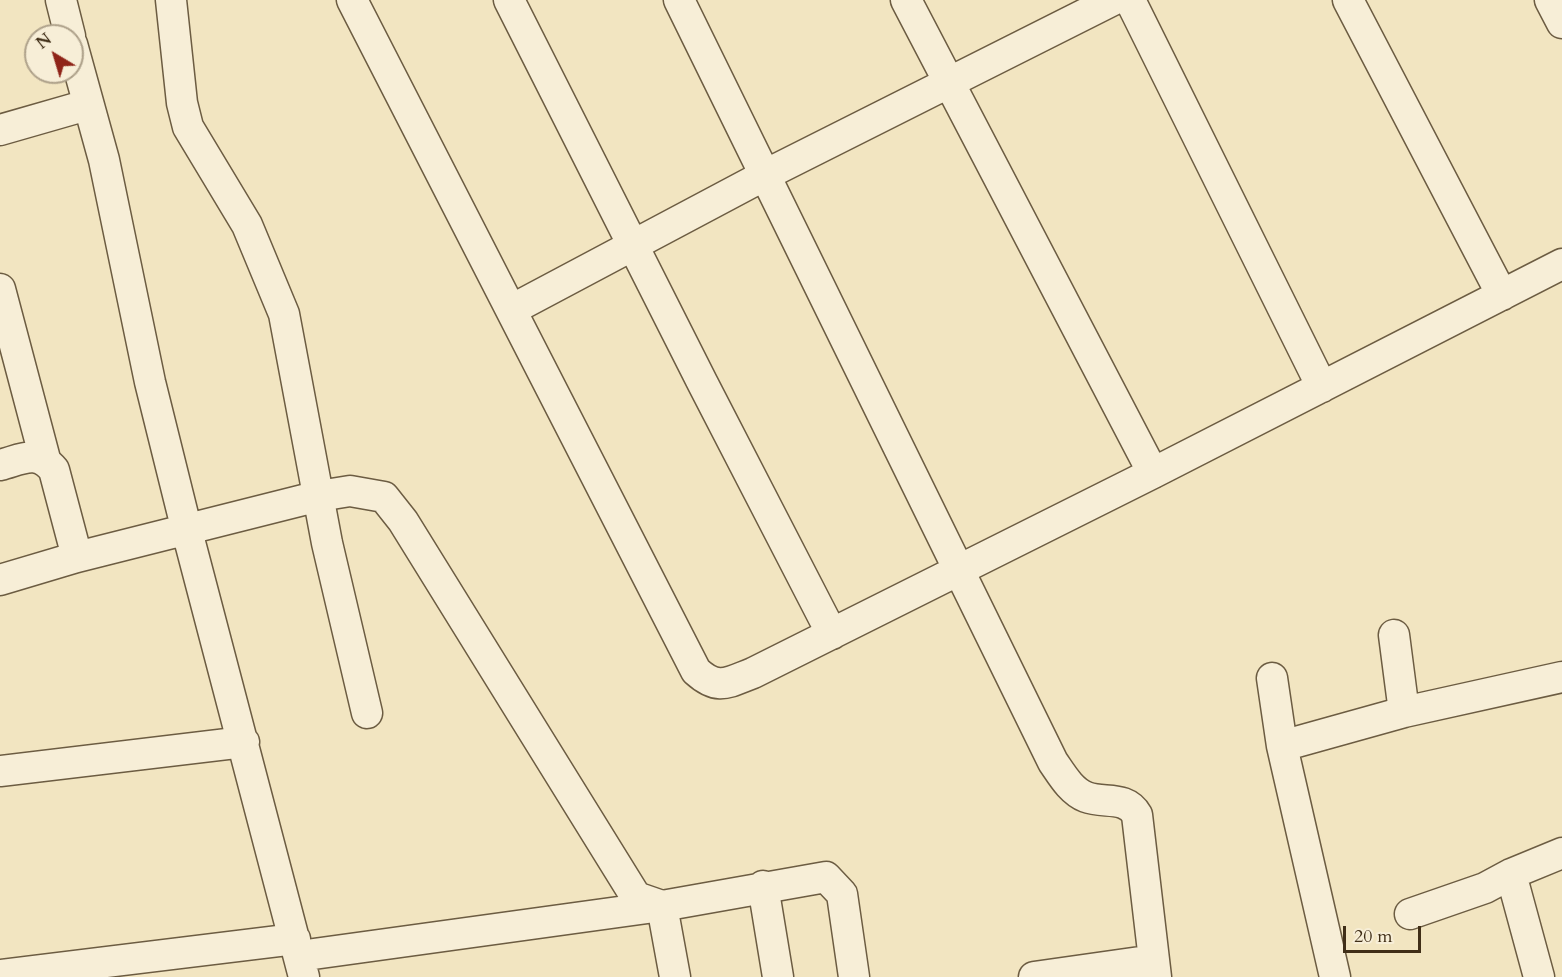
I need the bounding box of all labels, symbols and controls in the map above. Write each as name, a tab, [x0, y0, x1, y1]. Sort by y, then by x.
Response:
north arrow	[24, 24, 84, 84]
text: N	[32, 28, 56, 54]
scale bar	[1346, 914, 1424, 952]
text: 20 m	[1354, 924, 1393, 949]

